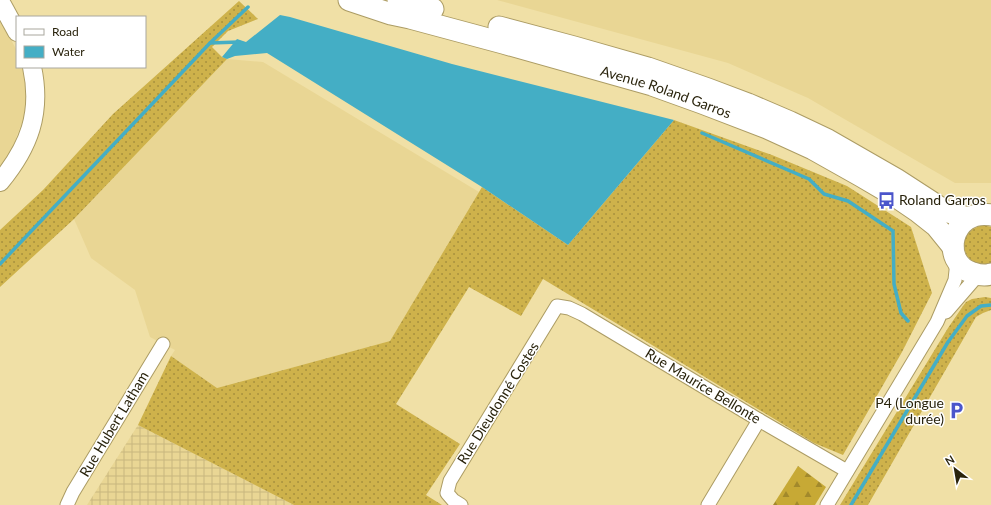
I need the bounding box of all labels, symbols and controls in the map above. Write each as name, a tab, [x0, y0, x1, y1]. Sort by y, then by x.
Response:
legend	[16, 16, 146, 68]
text: Road	[52, 24, 79, 39]
text: Water	[52, 44, 85, 59]
street label: Avenue Roland Garros	[599, 62, 734, 121]
bus stop icon: Roland Garros	[876, 190, 896, 210]
place label: Roland Garros	[899, 191, 986, 208]
street label: Rue Dieudonné Costes	[453, 339, 542, 467]
street label: Rue Maurice Bellonte	[642, 344, 764, 427]
street label: Rue Hubert Latham	[75, 368, 152, 480]
place label: P4 (Longue durée)	[875, 394, 944, 427]
parking icon: P4 (Longue durée)	[947, 401, 967, 421]
north arrow	[935, 449, 975, 489]
text: N	[943, 452, 957, 468]

